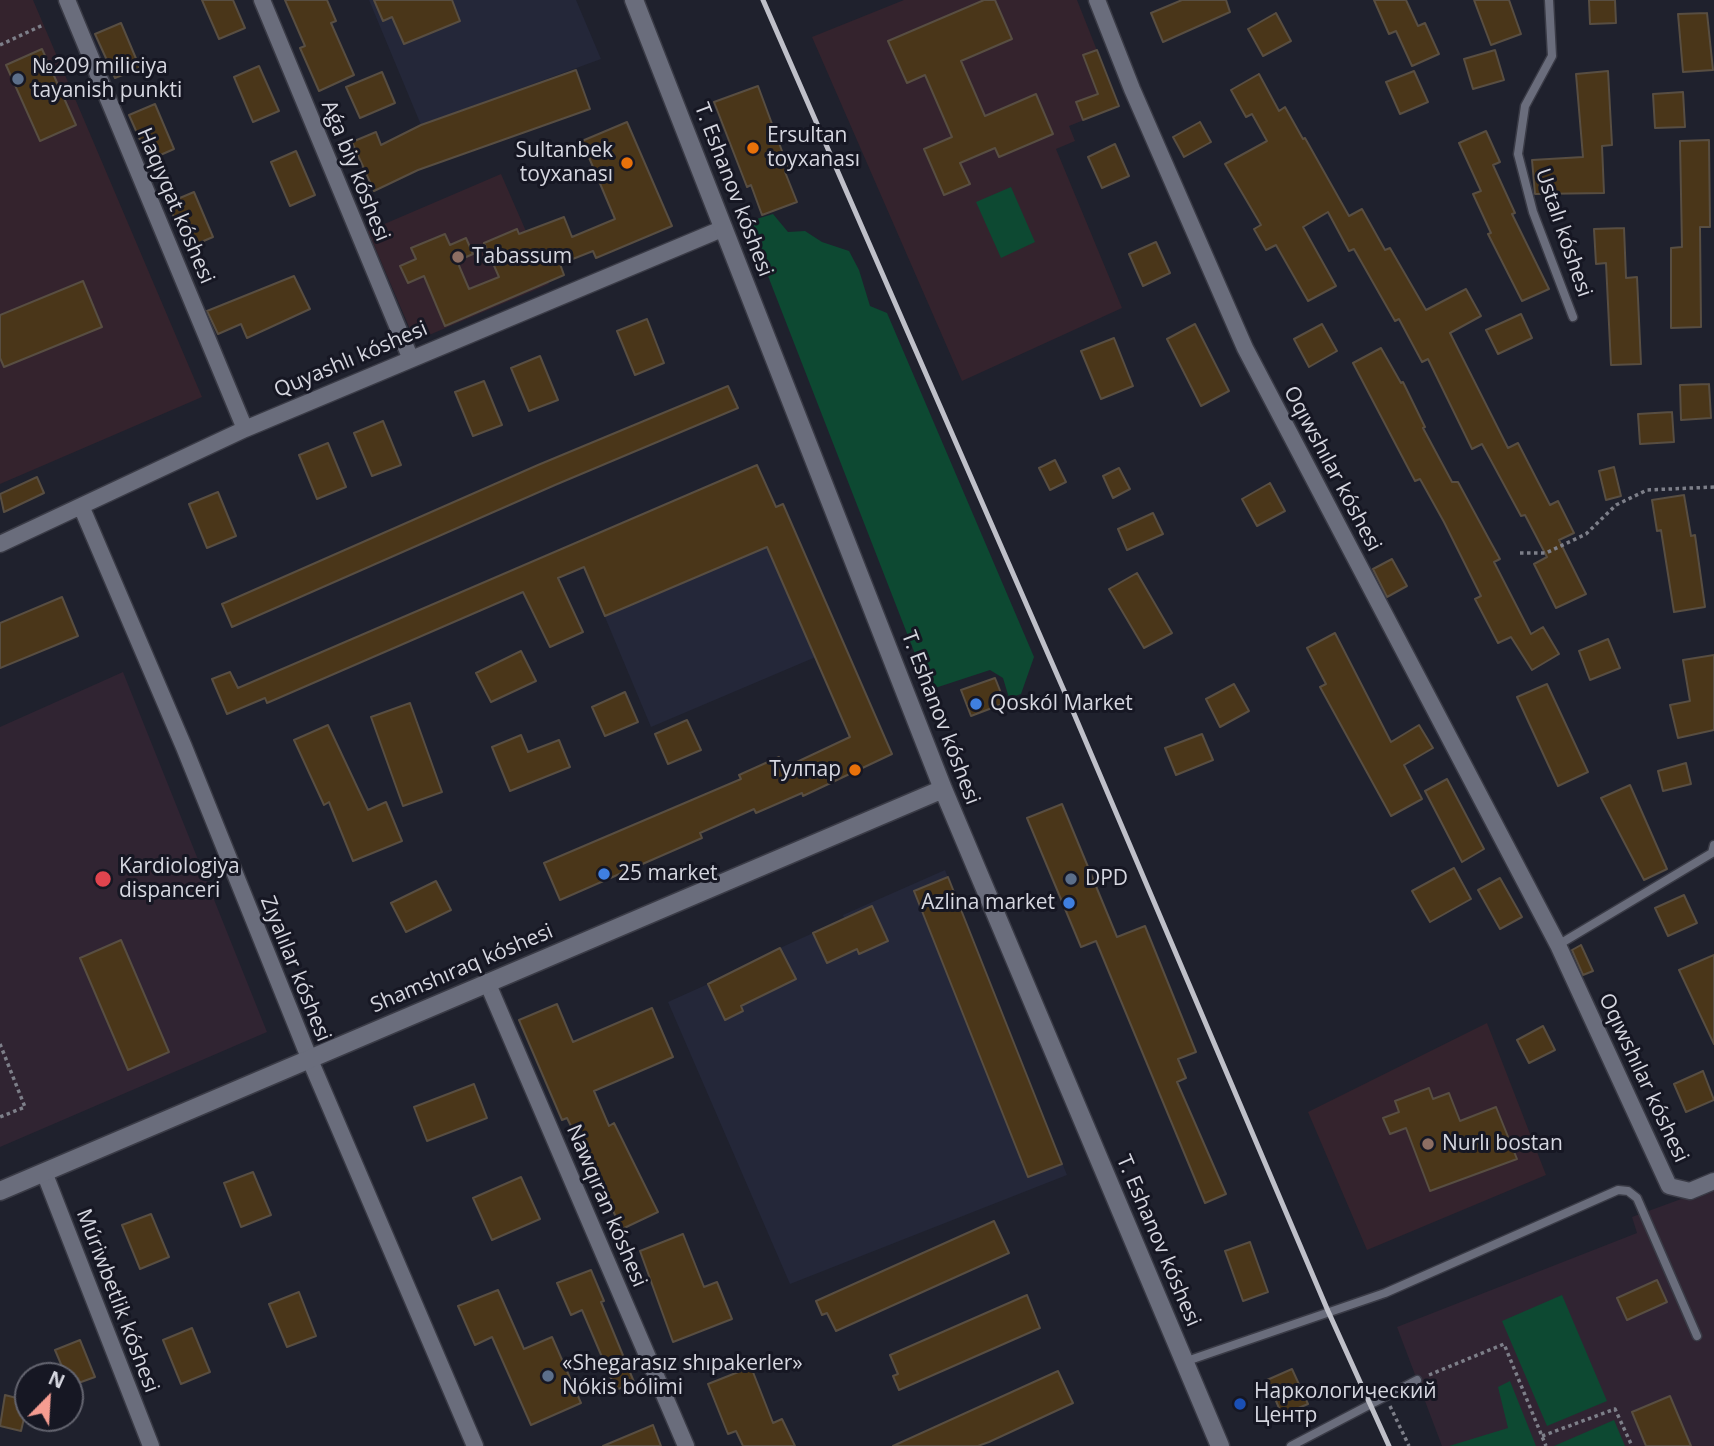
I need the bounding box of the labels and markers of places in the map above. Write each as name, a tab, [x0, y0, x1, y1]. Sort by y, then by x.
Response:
place label: №209 miliciya tayanish punkti	[32, 54, 182, 104]
marker: №209 miliciya tayanish punkti	[10, 71, 26, 87]
place label: Ersultan toyxanası	[767, 123, 860, 173]
place label: Sultanbek toyxanası	[516, 138, 613, 188]
marker: Ersultan toyxanası	[745, 140, 761, 156]
marker: Sultanbek toyxanası	[619, 155, 635, 171]
place label: Tabassum	[472, 244, 572, 270]
marker: Tabassum	[450, 249, 466, 265]
place label: Qoskól Market	[990, 691, 1133, 717]
marker: Qoskól Market	[968, 696, 984, 712]
place label: Тулпар	[769, 757, 841, 783]
marker: Тулпар	[847, 762, 863, 778]
place label: Kardiologiya dispanceri	[119, 854, 240, 904]
place label: 25 market	[618, 861, 717, 887]
marker: 25 market	[596, 866, 612, 882]
place label: DPD	[1085, 866, 1128, 892]
marker: Kardiologiya dispanceri	[93, 869, 113, 889]
marker: DPD	[1063, 871, 1079, 887]
place label: Azlina market	[921, 890, 1055, 916]
marker: Azlina market	[1061, 895, 1077, 911]
place label: Nurlı bostan	[1442, 1131, 1563, 1157]
marker: Nurlı bostan	[1420, 1136, 1436, 1152]
place label: «Shegarasız shıpakerler» Nókis bólimi	[562, 1351, 803, 1401]
marker: «Shegarasız shıpakerler» Nókis bólimi	[540, 1368, 556, 1384]
place label: Наркологический Центр	[1254, 1379, 1437, 1429]
marker: Наркологический Центр	[1232, 1396, 1248, 1412]

